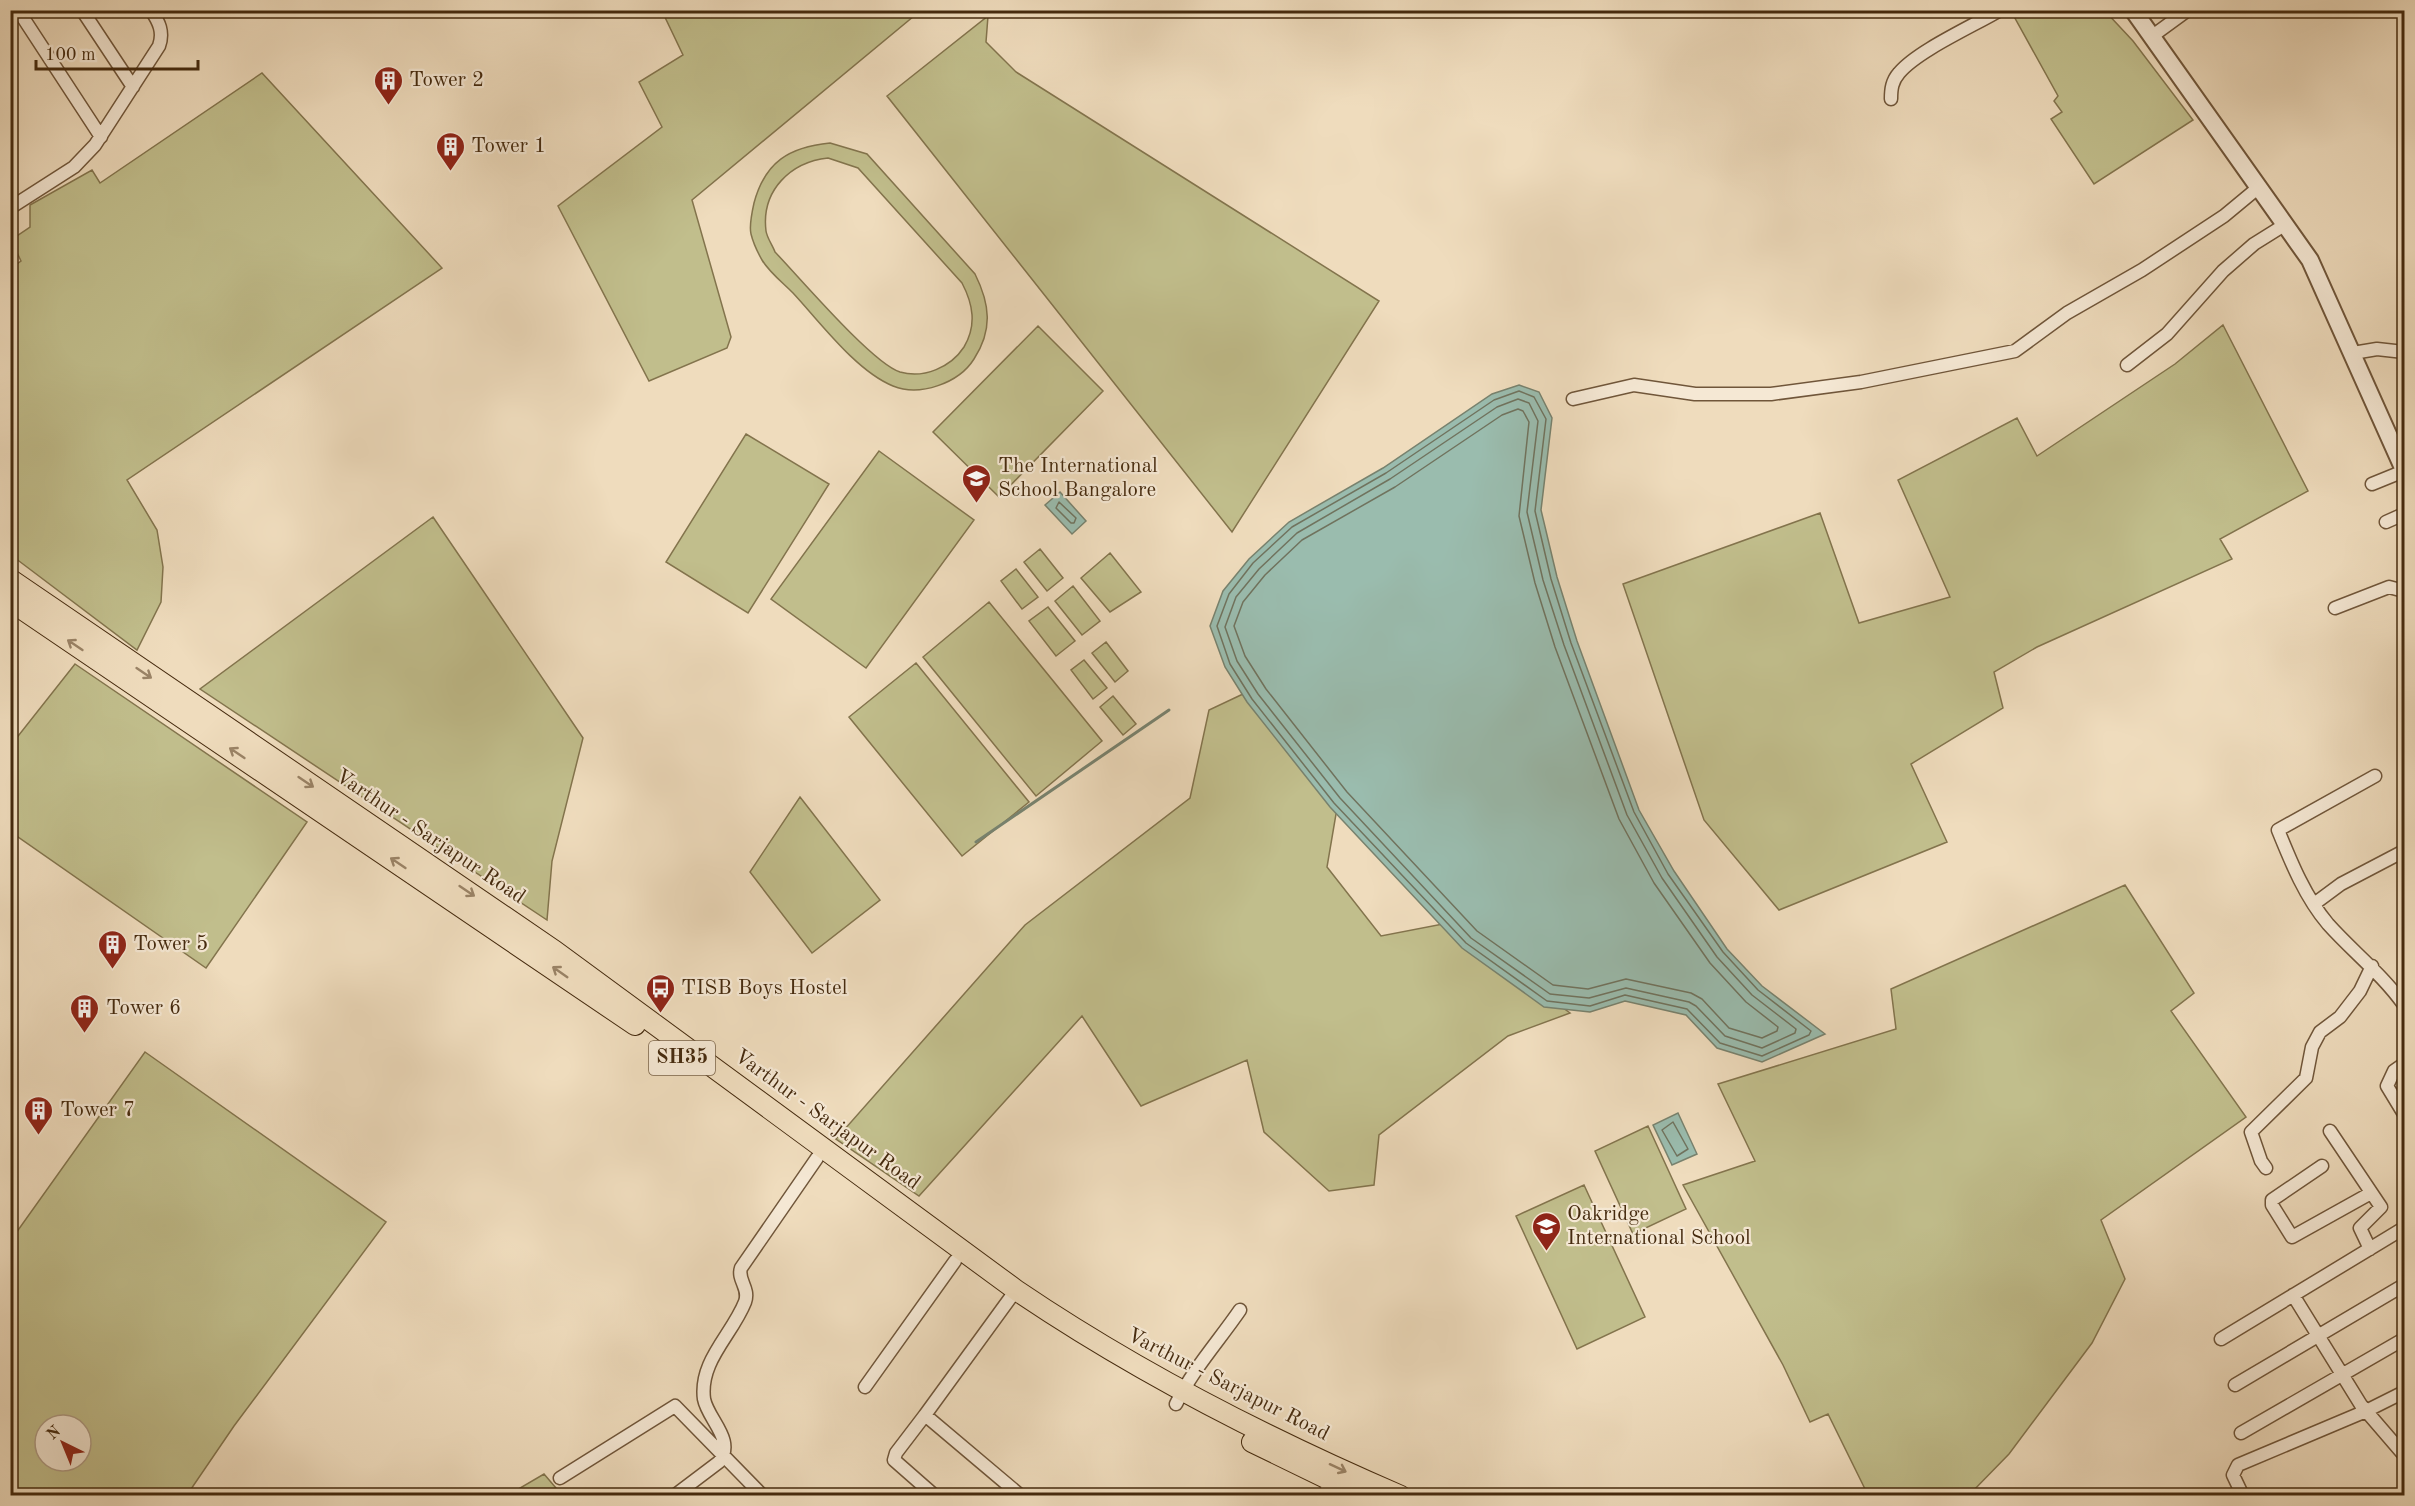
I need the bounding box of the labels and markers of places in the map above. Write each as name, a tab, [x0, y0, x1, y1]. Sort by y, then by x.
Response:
building icon: Tower 2	[372, 64, 404, 106]
place label: Tower 2	[409, 70, 484, 91]
building icon: Tower 1	[434, 130, 466, 172]
place label: Tower 1	[471, 136, 546, 157]
place label: The International School Bangalore	[998, 456, 1158, 501]
school or university icon: The International School Bangalore	[961, 462, 993, 504]
building icon: Tower 5	[96, 928, 128, 970]
place label: Tower 5	[133, 934, 208, 955]
bus stop icon: TISB Boys Hostel	[644, 972, 676, 1014]
place label: TISB Boys Hostel	[681, 978, 848, 999]
building icon: Tower 6	[69, 992, 101, 1034]
place label: Tower 6	[106, 998, 181, 1019]
building icon: Tower 7	[23, 1094, 55, 1136]
place label: Tower 7	[60, 1100, 135, 1121]
place label: Oakridge International School	[1567, 1204, 1751, 1249]
school or university icon: Oakridge International School	[1530, 1210, 1562, 1252]

